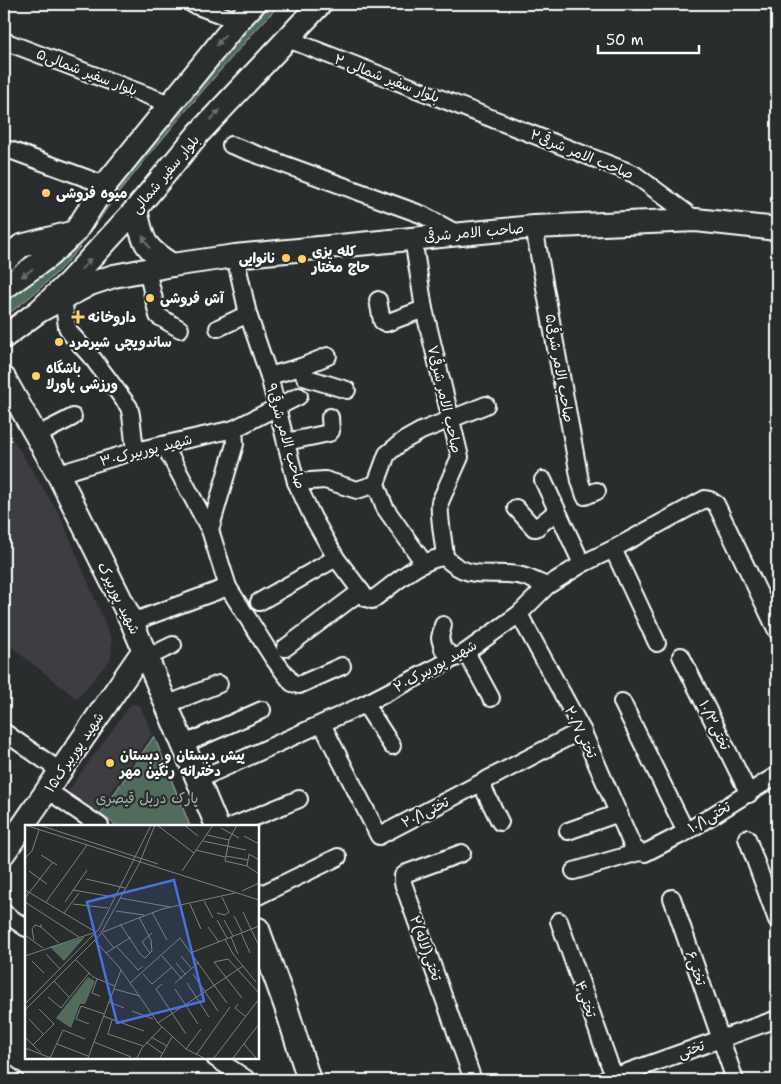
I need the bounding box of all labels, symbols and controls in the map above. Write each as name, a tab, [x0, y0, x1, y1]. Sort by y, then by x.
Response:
scale bar	[598, 22, 700, 54]
text: 50 m	[606, 30, 644, 50]
one-way arrow	[216, 34, 227, 47]
street label: بلوار سفیر شمالی۵	[34, 44, 140, 100]
street label: بلوار سفیر شمالی ۲	[332, 50, 442, 106]
one-way arrow	[209, 110, 221, 122]
street label: ۲صاحب الامر شرقی	[528, 125, 636, 183]
street label: بلوار سفیر شمالی	[127, 131, 203, 217]
place label: میوه فروشی	[56, 184, 127, 203]
marker: میوه فروشی	[40, 187, 52, 199]
street label: صاحب الامر شرقی	[423, 219, 525, 245]
one-way arrow	[142, 236, 151, 249]
place label: کله پزی حاج مختار	[310, 242, 370, 276]
place label: نانوایی	[239, 249, 276, 268]
marker: نانوایی	[280, 252, 292, 264]
marker: کله پزی حاج مختار	[296, 253, 308, 265]
one-way arrow	[80, 259, 92, 271]
one-way arrow	[21, 267, 34, 278]
place label: آش فروشی	[160, 289, 225, 307]
marker: آش فروشی	[144, 292, 156, 304]
place label: داروخانه	[88, 308, 136, 327]
marker: داروخانه	[72, 311, 84, 323]
street label: صاحب الامر شرقی۵	[542, 312, 578, 424]
place label: ساندویچی شیرمرد	[69, 333, 172, 351]
marker: ساندویچی شیرمرد	[53, 336, 65, 348]
street label: صاحب الامر شرقی۷	[424, 343, 466, 455]
place label: باشگاه ورزشی پاورلا	[46, 359, 118, 393]
marker: باشگاه ورزشی پاورلا	[30, 370, 42, 382]
street label: صاحب الامر شرقی۹	[262, 381, 310, 491]
street label: شهید پوربیرک۳۰	[98, 430, 194, 471]
street label: شهید پوربیرک	[93, 559, 144, 638]
street label: شهید پوربیرک۲۰	[390, 636, 480, 697]
street label: تختی۱۰/۳	[695, 697, 735, 754]
street label: تختی۲۰/۷	[561, 703, 602, 762]
street label: شهید پوربیرک۱۵	[40, 708, 108, 796]
place label: پیش دبستان و دبستان دخترانه رنگین مهر	[118, 746, 245, 780]
marker: پیش دبستان و دبستان دخترانه رنگین مهر	[104, 757, 116, 769]
park label: پارک دریل قیصری	[96, 789, 198, 808]
street label: تختی۲۰/۱	[398, 792, 453, 832]
street label: تختی۱۰/۱	[684, 797, 735, 837]
inset map	[25, 825, 259, 1059]
street label: ۲تختی(لاله)	[406, 913, 446, 984]
street label: تختی۶	[682, 948, 711, 989]
street label: تختی۴	[571, 978, 601, 1021]
street label: تختی	[675, 1036, 708, 1062]

